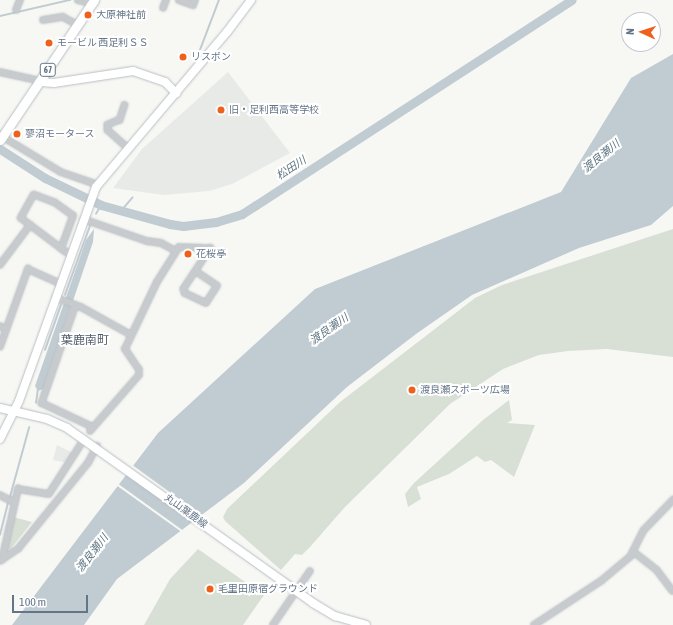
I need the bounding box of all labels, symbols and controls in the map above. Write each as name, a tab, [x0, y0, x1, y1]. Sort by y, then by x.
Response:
place label: 大原神社前	[96, 9, 146, 21]
marker: 大原神社前	[83, 10, 93, 20]
north arrow	[621, 12, 661, 52]
text: N	[624, 28, 636, 35]
place label: モービル 西足利ＳＳ	[57, 37, 148, 49]
marker: モービル 西足利ＳＳ	[44, 38, 54, 48]
place label: リスボン	[191, 51, 231, 63]
marker: リスボン	[178, 52, 188, 62]
road number: 67	[39, 63, 57, 77]
place label: 旧・足利西高等学校	[229, 104, 319, 116]
marker: 旧・足利西高等学校	[216, 105, 226, 115]
place label: 蓼沼モータース	[25, 128, 95, 140]
marker: 蓼沼モータース	[12, 129, 22, 139]
water label: 渡良瀬川	[580, 137, 622, 175]
water label: 松田川	[274, 153, 308, 183]
place label: 花桜亭	[196, 248, 226, 260]
marker: 花桜亭	[183, 249, 193, 259]
water label: 渡良瀬川	[307, 311, 351, 347]
district label: 葉鹿南町	[61, 334, 109, 348]
place label: 渡良瀬スポーツ広場	[420, 384, 510, 396]
marker: 渡良瀬スポーツ広場	[407, 385, 417, 395]
street label: 丸山葉鹿線	[162, 491, 210, 531]
water label: 渡良瀬川	[73, 532, 111, 574]
place label: 毛里田原宿グラウンド	[218, 583, 318, 595]
marker: 毛里田原宿グラウンド	[205, 584, 215, 594]
scale bar	[14, 587, 90, 613]
text: 100 m	[19, 595, 46, 609]

